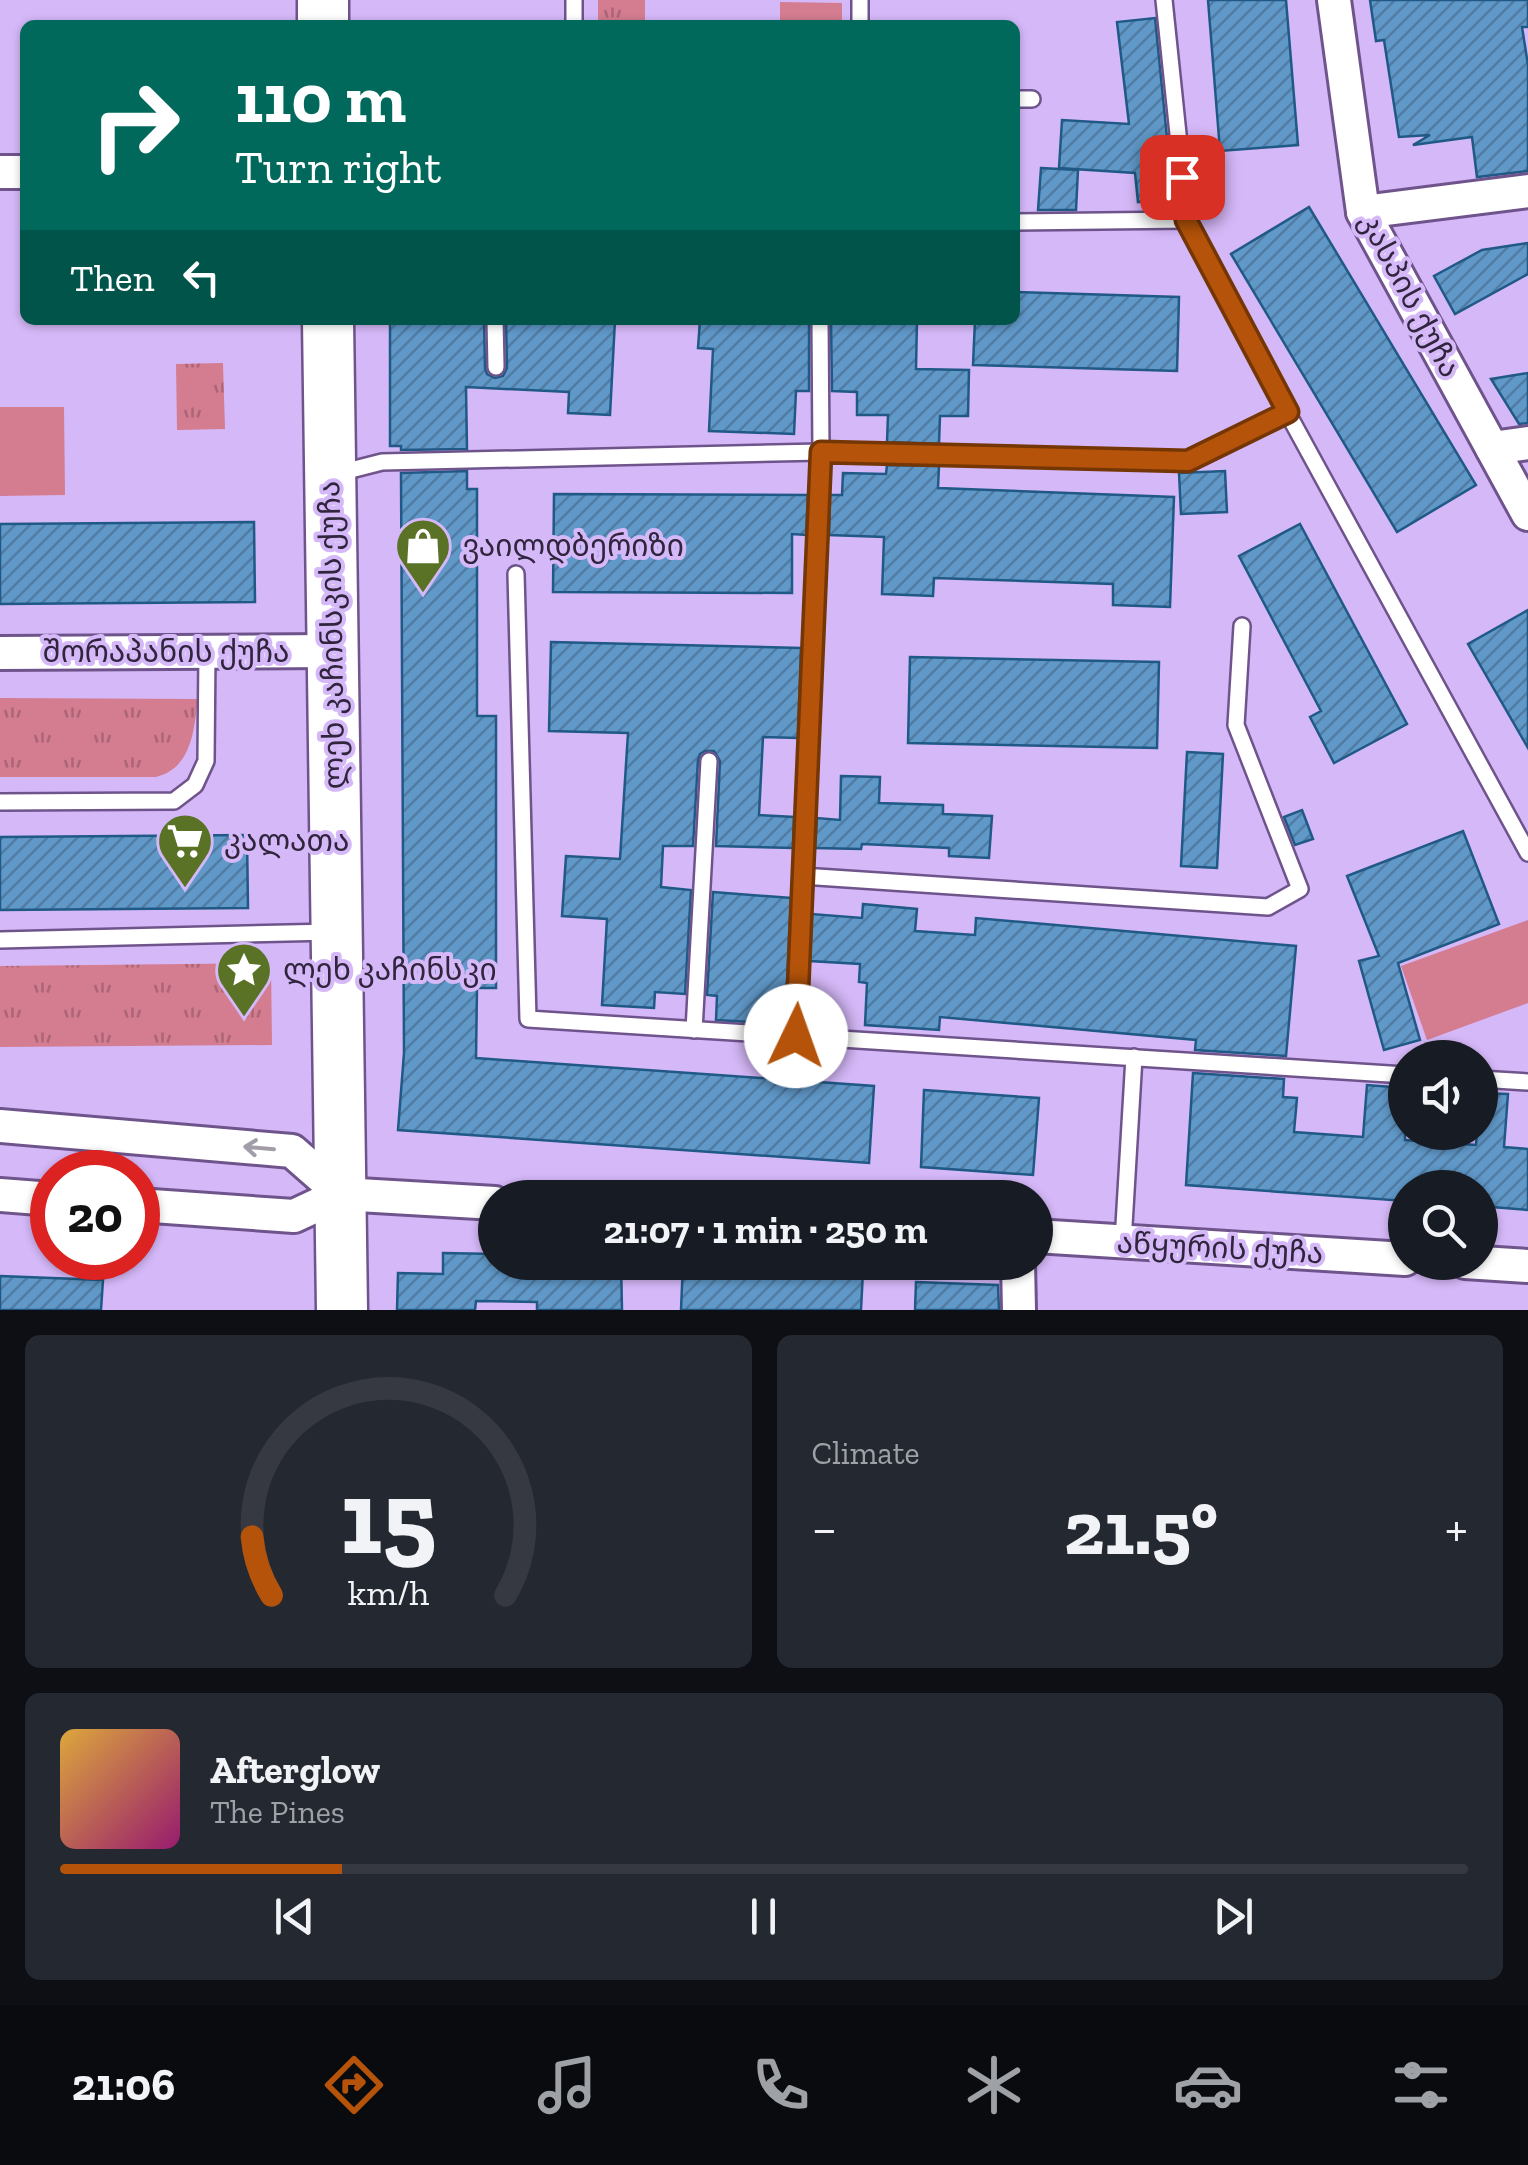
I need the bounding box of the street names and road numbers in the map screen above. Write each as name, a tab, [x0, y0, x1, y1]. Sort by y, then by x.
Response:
street label: კასპის ქუჩა	[1352, 207, 1468, 383]
street label: ლეხ კაჩინსკის ქუჩა	[311, 480, 353, 790]
street label: შორაპანის ქუჩა	[43, 634, 289, 670]
street label: აწყურის ქუჩა	[1116, 1225, 1324, 1271]

